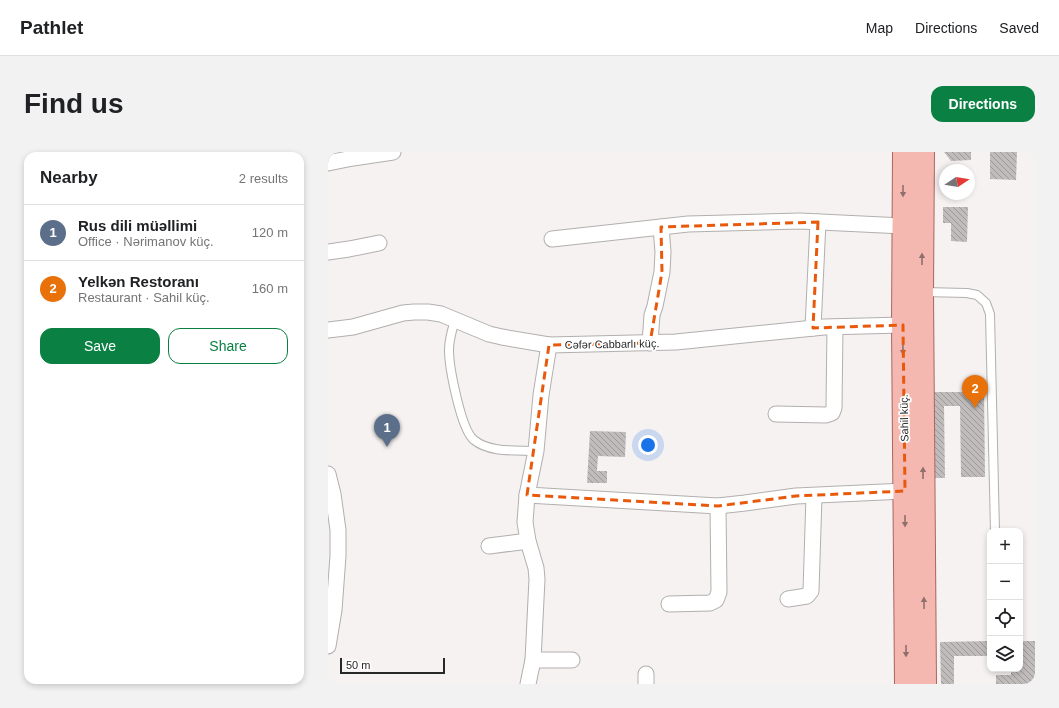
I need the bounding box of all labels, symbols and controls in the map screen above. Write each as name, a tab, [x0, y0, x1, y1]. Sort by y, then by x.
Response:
text: Pathlet	[20, 17, 83, 38]
text: Map	[866, 20, 893, 36]
text: Directions	[915, 20, 977, 36]
text: Saved	[999, 20, 1039, 36]
button: Directions	[931, 86, 1035, 122]
text: Find us	[24, 88, 124, 119]
north arrow	[939, 164, 975, 200]
text: Nearby	[40, 168, 98, 187]
text: 2 results	[239, 171, 288, 186]
one-way arrow	[900, 185, 906, 198]
text: Rus dili müəllimi	[78, 217, 197, 234]
text: 1	[49, 225, 57, 240]
text: 120 m	[252, 225, 288, 240]
text: Office · Nərimanov küç.	[78, 234, 214, 249]
one-way arrow	[919, 252, 925, 265]
text: Yelkən Restoranı	[78, 273, 199, 290]
text: 2	[49, 281, 57, 296]
text: 160 m	[252, 281, 288, 296]
text: Restaurant · Sahil küç.	[78, 290, 210, 305]
button: Save	[40, 328, 160, 364]
button: Share	[168, 328, 288, 364]
street label: Cəfər Cabbarlı küç.	[565, 337, 659, 351]
one-way arrow	[900, 343, 906, 356]
pin: 2	[962, 375, 988, 408]
street label: Sahil küç.	[898, 394, 910, 442]
pin: 1	[374, 414, 400, 447]
your location	[638, 435, 658, 455]
one-way arrow	[920, 466, 926, 479]
one-way arrow	[902, 515, 908, 528]
map controls	[987, 528, 1023, 672]
button: +	[987, 528, 1023, 564]
button: −	[987, 564, 1023, 600]
one-way arrow	[921, 596, 927, 609]
button: locate	[987, 600, 1023, 636]
button: layers	[987, 636, 1023, 672]
one-way arrow	[903, 645, 909, 658]
scale bar	[340, 656, 445, 675]
text: 50 m	[346, 659, 370, 671]

